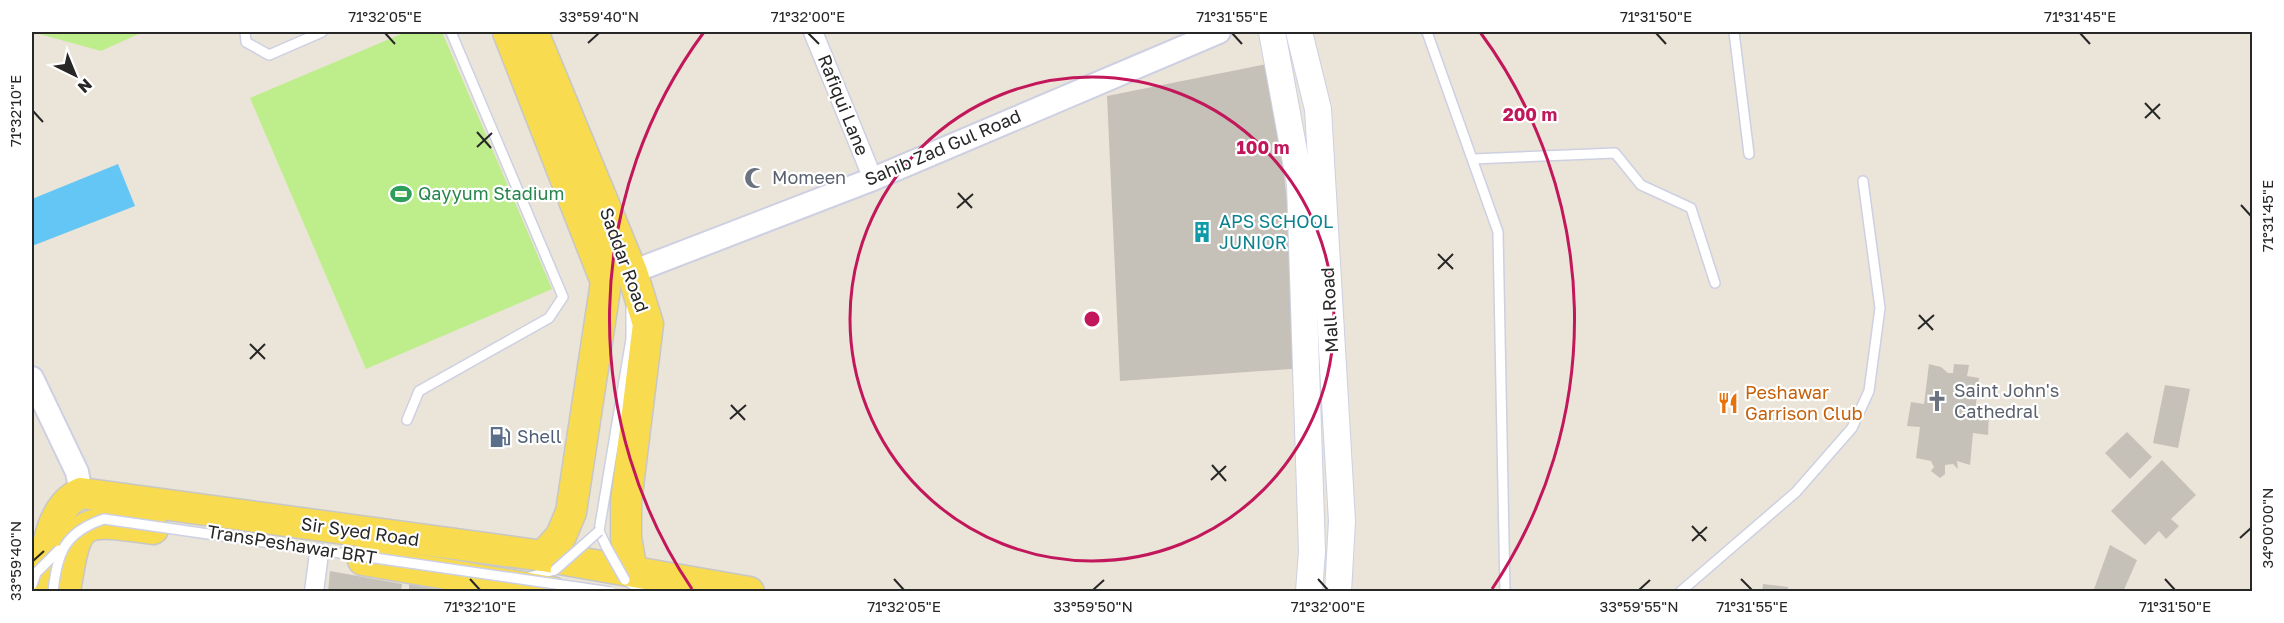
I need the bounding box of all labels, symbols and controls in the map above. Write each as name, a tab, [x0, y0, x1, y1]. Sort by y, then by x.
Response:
text: 71°32'05"E	[348, 7, 422, 25]
text: 33°59'40"N	[559, 7, 639, 25]
text: 71°32'00"E	[771, 7, 845, 25]
text: 71°31'55"E	[1196, 7, 1268, 25]
text: 71°31'50"E	[1620, 7, 1692, 25]
text: 71°31'45"E	[2044, 7, 2116, 25]
north arrow	[45, 45, 105, 105]
street label: Rafiqui Lane	[814, 51, 874, 158]
text: 71°32'10"E	[6, 75, 24, 147]
text: N	[74, 75, 97, 97]
text: 200 m	[1503, 103, 1557, 125]
street label: Sahib Zad Gul Road	[861, 104, 1024, 190]
text: 100 m	[1237, 136, 1289, 158]
mosque icon: Momeen	[743, 166, 767, 190]
place label: Momeen	[772, 166, 846, 188]
text: 71°31'45"E	[2258, 180, 2276, 252]
sports icon: Qayyum Stadium	[389, 182, 413, 206]
place label: Qayyum Stadium	[418, 182, 564, 204]
street label: Saddar Road	[596, 204, 654, 315]
place label: APS SCHOOL JUNIOR	[1219, 210, 1333, 253]
building icon: APS SCHOOL JUNIOR	[1190, 220, 1214, 244]
street label: Mall Road	[1316, 267, 1342, 353]
centre of rings	[1082, 309, 1102, 329]
place label: Saint John's Cathedral	[1954, 379, 2059, 422]
place label: Peshawar Garrison Club	[1745, 381, 1863, 424]
church icon: Saint John's Cathedral	[1925, 389, 1949, 413]
restaurant icon: Peshawar Garrison Club	[1716, 391, 1740, 415]
fuel station icon: Shell	[488, 425, 512, 449]
place label: Shell	[517, 425, 562, 447]
text: 34°00'00"N	[2258, 488, 2276, 568]
street label: Sir Syed Road	[300, 512, 421, 550]
street label: TransPeshawar BRT	[206, 520, 378, 568]
text: 33°59'40"N	[6, 521, 24, 601]
text: 71°32'10"E	[444, 597, 516, 615]
text: 71°32'05"E	[867, 597, 941, 615]
text: 33°59'50"N	[1053, 597, 1133, 615]
text: 71°32'00"E	[1291, 597, 1365, 615]
text: 33°59'55"N	[1599, 597, 1679, 615]
text: 71°31'55"E	[1716, 597, 1788, 615]
text: 71°31'50"E	[2139, 597, 2211, 615]

